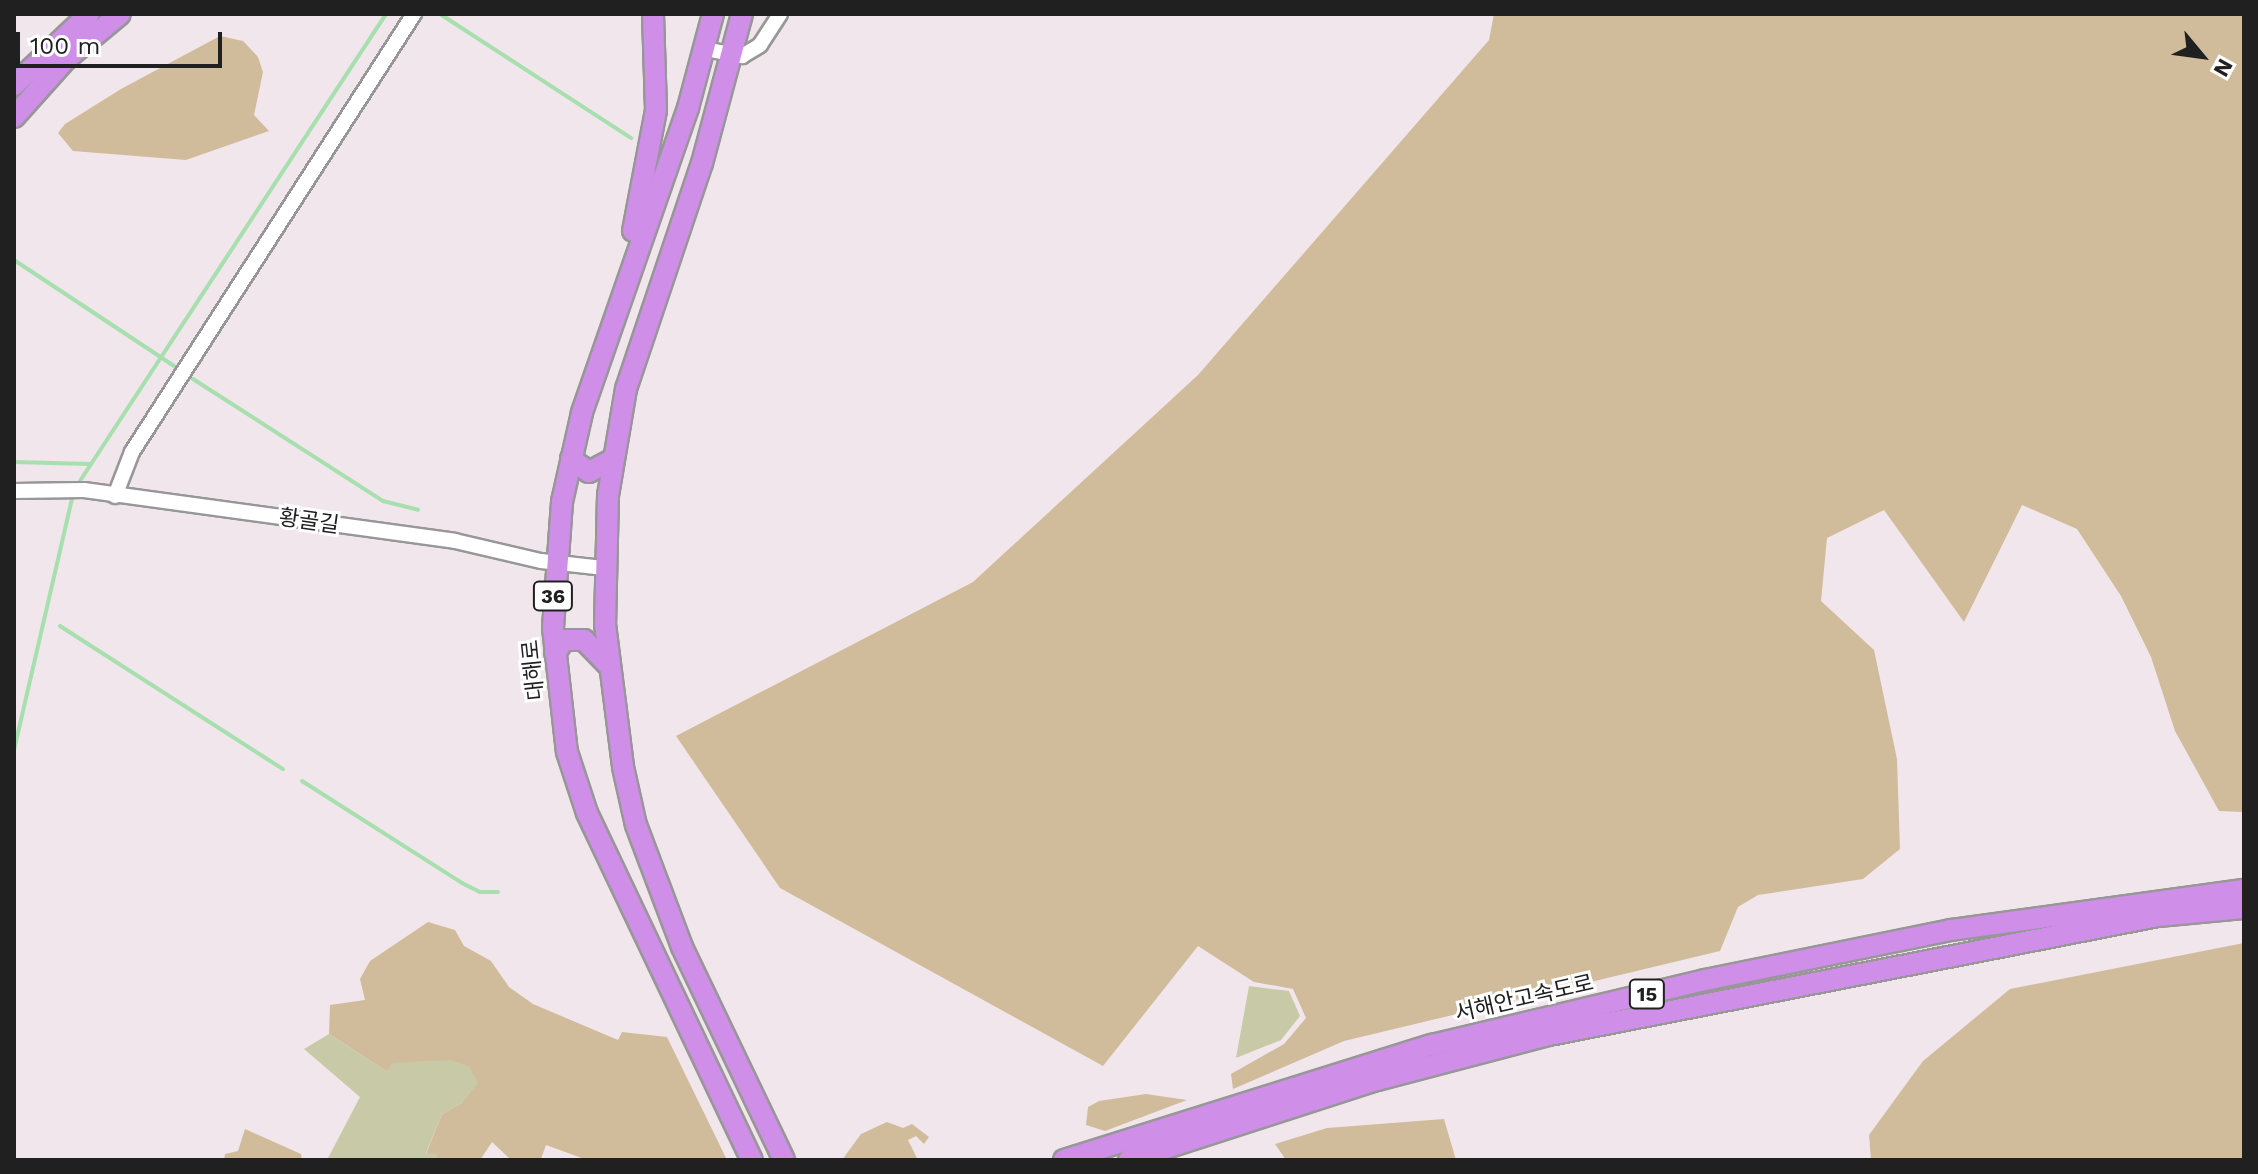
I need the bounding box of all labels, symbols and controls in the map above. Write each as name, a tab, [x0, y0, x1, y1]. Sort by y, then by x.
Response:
scale bar	[20, 16, 226, 66]
north arrow	[2162, 16, 2242, 96]
text: 100 m	[30, 32, 100, 60]
text: N	[2209, 55, 2238, 81]
street label: 황골길	[277, 504, 341, 538]
road number: 36	[531, 580, 575, 612]
street label: 대해로	[517, 638, 549, 702]
street label: 서해안고속도로	[1452, 969, 1596, 1027]
road number: 15	[1627, 978, 1667, 1010]

